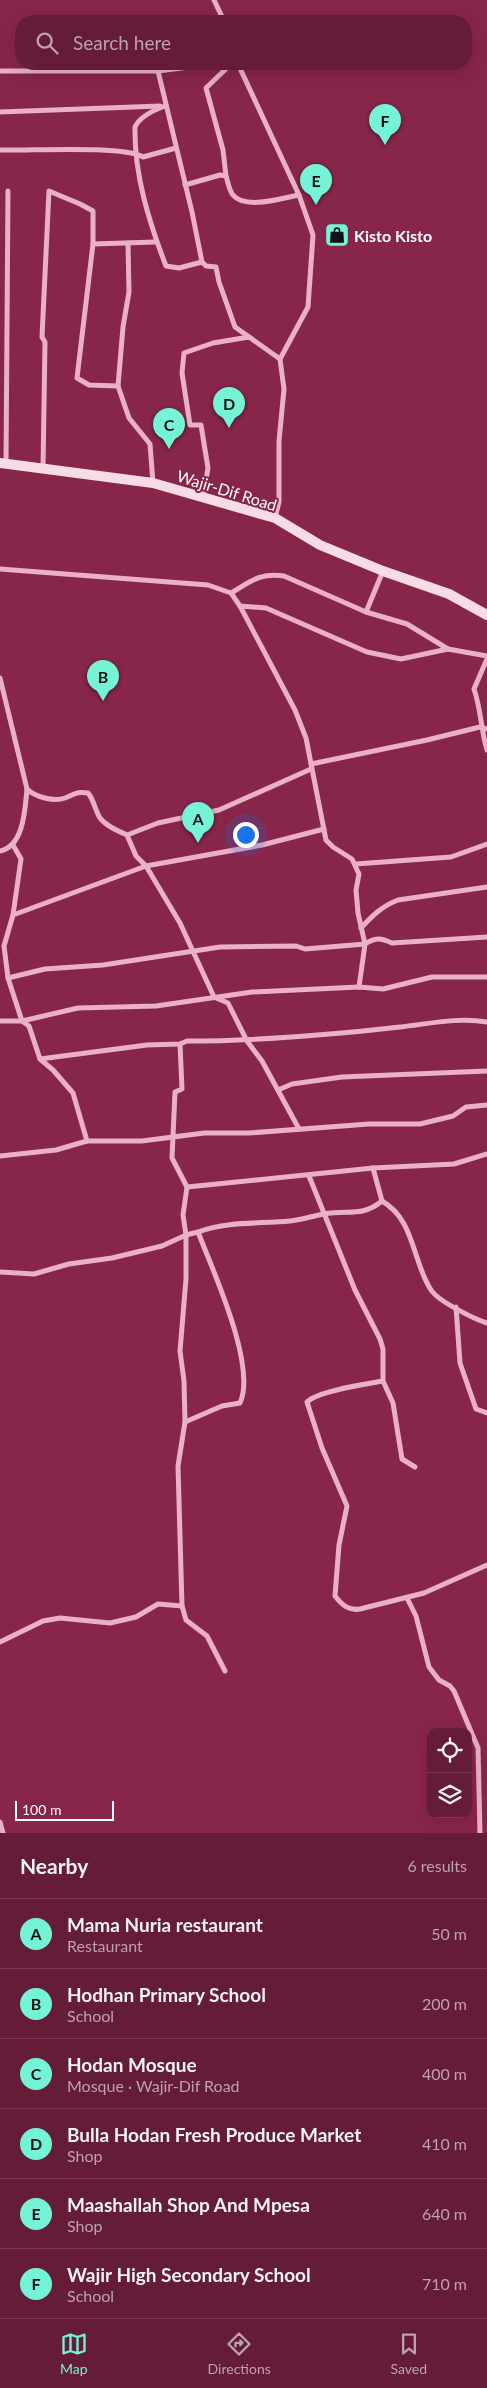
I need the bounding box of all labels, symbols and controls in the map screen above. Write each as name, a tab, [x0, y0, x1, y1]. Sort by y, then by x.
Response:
search box	[15, 15, 472, 70]
icon: search	[33, 29, 61, 57]
text: Search here	[73, 31, 171, 54]
pin: F	[369, 104, 401, 145]
pin: E	[300, 164, 332, 205]
shop icon: Kisto Kisto	[324, 222, 350, 248]
place label: Kisto Kisto	[354, 226, 432, 245]
pin: D	[213, 387, 245, 428]
pin: C	[153, 408, 185, 449]
street label: Wajir-Dif Road	[175, 466, 279, 514]
pin: B	[87, 660, 119, 701]
pin: A	[182, 802, 214, 843]
your location	[233, 822, 259, 848]
map controls	[427, 1728, 472, 1818]
button: locate	[427, 1728, 472, 1773]
button: layers	[427, 1773, 472, 1818]
scale bar	[15, 1798, 114, 1821]
text: 100 m	[22, 1801, 61, 1818]
text: Nearby	[20, 1853, 88, 1878]
text: 6 results	[407, 1856, 467, 1875]
text: Mama Nuria restaurant	[67, 1913, 263, 1936]
text: A	[30, 1924, 42, 1943]
text: 50 m	[431, 1924, 467, 1943]
text: Restaurant	[67, 1936, 143, 1955]
text: Hodhan Primary School	[67, 1983, 266, 2006]
text: B	[31, 1994, 41, 2013]
text: 200 m	[422, 1994, 467, 2013]
text: School	[67, 2006, 114, 2025]
text: Hodan Mosque	[67, 2053, 197, 2076]
text: C	[31, 2064, 41, 2083]
text: 400 m	[422, 2064, 467, 2083]
text: Mosque · Wajir-Dif Road	[67, 2076, 240, 2095]
text: Bulla Hodan Fresh Produce Market	[67, 2123, 361, 2146]
text: D	[30, 2134, 42, 2153]
text: 410 m	[422, 2134, 467, 2153]
text: Shop	[67, 2146, 103, 2165]
text: Maashallah Shop And Mpesa	[67, 2193, 310, 2216]
text: E	[31, 2204, 41, 2223]
text: 640 m	[422, 2204, 467, 2223]
text: Shop	[67, 2216, 103, 2235]
text: Wajir High Secondary School	[67, 2263, 311, 2286]
text: F	[31, 2274, 41, 2293]
text: 710 m	[422, 2274, 467, 2293]
text: School	[67, 2286, 114, 2305]
tab: Map	[60, 2330, 88, 2377]
tab: Directions	[208, 2330, 271, 2377]
tab: Saved	[391, 2330, 427, 2377]

